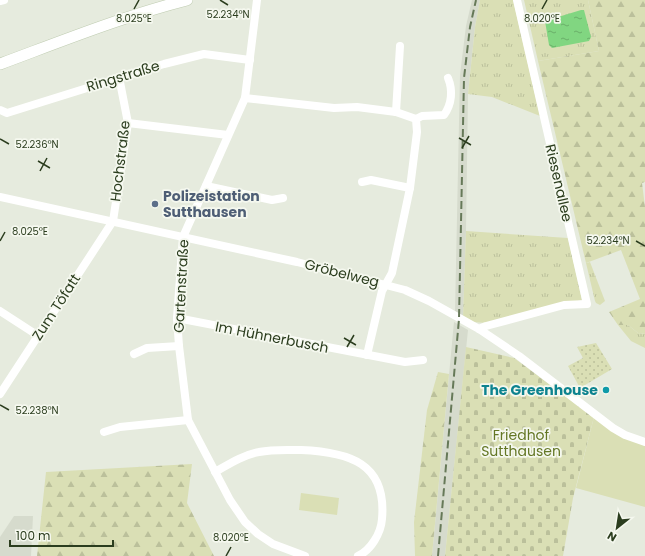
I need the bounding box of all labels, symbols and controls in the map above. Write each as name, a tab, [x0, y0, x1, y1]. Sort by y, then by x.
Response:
text: 52.234°N	[206, 7, 250, 22]
text: 8.025°E	[116, 11, 152, 26]
text: 8.020°E	[524, 11, 560, 26]
street label: Ringstraße	[84, 55, 162, 97]
street label: Hochstraße	[105, 119, 135, 203]
text: 52.236°N	[15, 137, 59, 152]
street label: Riesenallee	[540, 142, 578, 224]
place label: Polizeistation Sutthausen	[163, 186, 260, 222]
marker: Polizeistation Sutthausen	[150, 199, 160, 209]
text: 8.025°E	[12, 224, 48, 239]
text: 52.234°N	[586, 233, 630, 248]
street label: Gartenstraße	[169, 238, 193, 333]
street label: Gröbelweg	[303, 254, 381, 292]
street label: Zum Töfatt	[27, 270, 85, 344]
street label: Im Hühnerbusch	[214, 316, 330, 358]
place label: The Greenhouse	[481, 380, 598, 400]
marker: The Greenhouse	[601, 385, 611, 395]
text: 52.238°N	[15, 403, 59, 418]
park label: Friedhof Sutthausen	[481, 425, 561, 461]
north arrow	[597, 508, 637, 548]
scale bar	[10, 522, 113, 548]
text: 100 m	[16, 527, 50, 544]
text: N	[604, 528, 620, 546]
text: 8.020°E	[213, 530, 249, 545]

